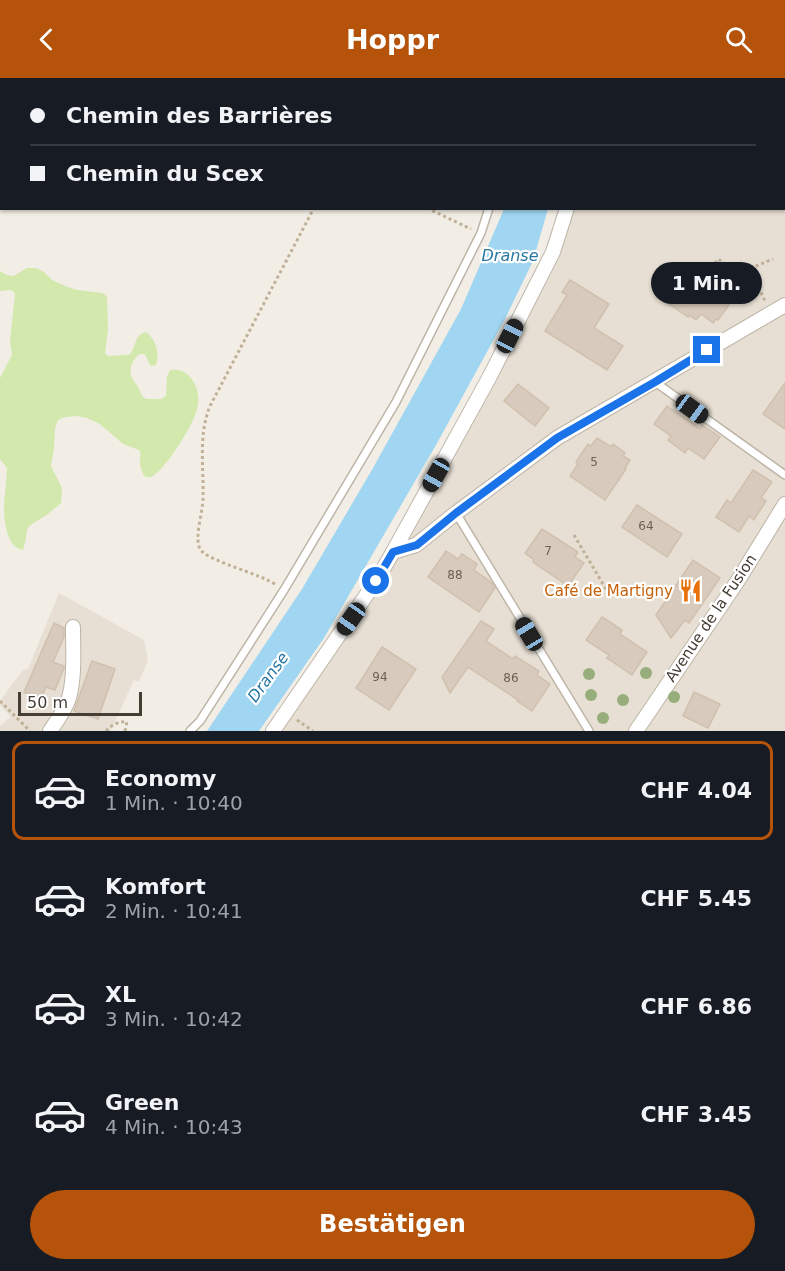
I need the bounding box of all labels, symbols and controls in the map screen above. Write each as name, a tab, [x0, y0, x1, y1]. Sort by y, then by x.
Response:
icon: back	[30, 23, 63, 56]
icon: search	[722, 23, 755, 56]
text: Hoppr	[346, 24, 439, 55]
text: Chemin des Barrières	[66, 103, 333, 128]
text: Chemin du Scex	[66, 161, 264, 186]
water label: Dranse	[481, 246, 539, 265]
callout: 1 Min.	[652, 263, 762, 305]
text: 1 Min.	[672, 271, 741, 295]
car	[494, 316, 526, 356]
route end	[693, 336, 720, 363]
car	[672, 391, 712, 427]
car	[419, 455, 453, 495]
house number: 5	[590, 455, 598, 469]
house number: 64	[638, 519, 654, 533]
house number: 7	[544, 544, 552, 558]
street label: Avenue de la Fusion	[662, 551, 760, 685]
route start	[362, 567, 389, 594]
house number: 88	[447, 568, 463, 582]
restaurant icon: Café de Martigny	[678, 578, 704, 604]
place label: Café de Martigny	[544, 582, 673, 600]
car	[333, 599, 369, 639]
car	[512, 614, 546, 654]
water label: Dranse	[244, 648, 293, 706]
house number: 94	[372, 670, 388, 684]
house number: 86	[503, 671, 519, 685]
scale bar	[18, 689, 142, 716]
text: 50 m	[27, 693, 68, 712]
icon: car	[33, 764, 87, 818]
text: Economy	[105, 766, 216, 791]
text: CHF 4.04	[640, 778, 752, 803]
text: 1 Min. · 10:40	[105, 791, 243, 815]
icon: car	[33, 872, 87, 926]
text: Komfort	[105, 874, 206, 899]
text: CHF 5.45	[640, 886, 752, 911]
text: 2 Min. · 10:41	[105, 899, 243, 923]
icon: car	[33, 980, 87, 1034]
text: XL	[105, 982, 136, 1007]
text: CHF 6.86	[640, 994, 752, 1019]
text: 3 Min. · 10:42	[105, 1007, 243, 1031]
icon: car	[33, 1088, 87, 1142]
text: Green	[105, 1090, 179, 1115]
text: CHF 3.45	[640, 1102, 752, 1127]
text: 4 Min. · 10:43	[105, 1115, 243, 1139]
button: Bestätigen	[30, 1190, 755, 1259]

